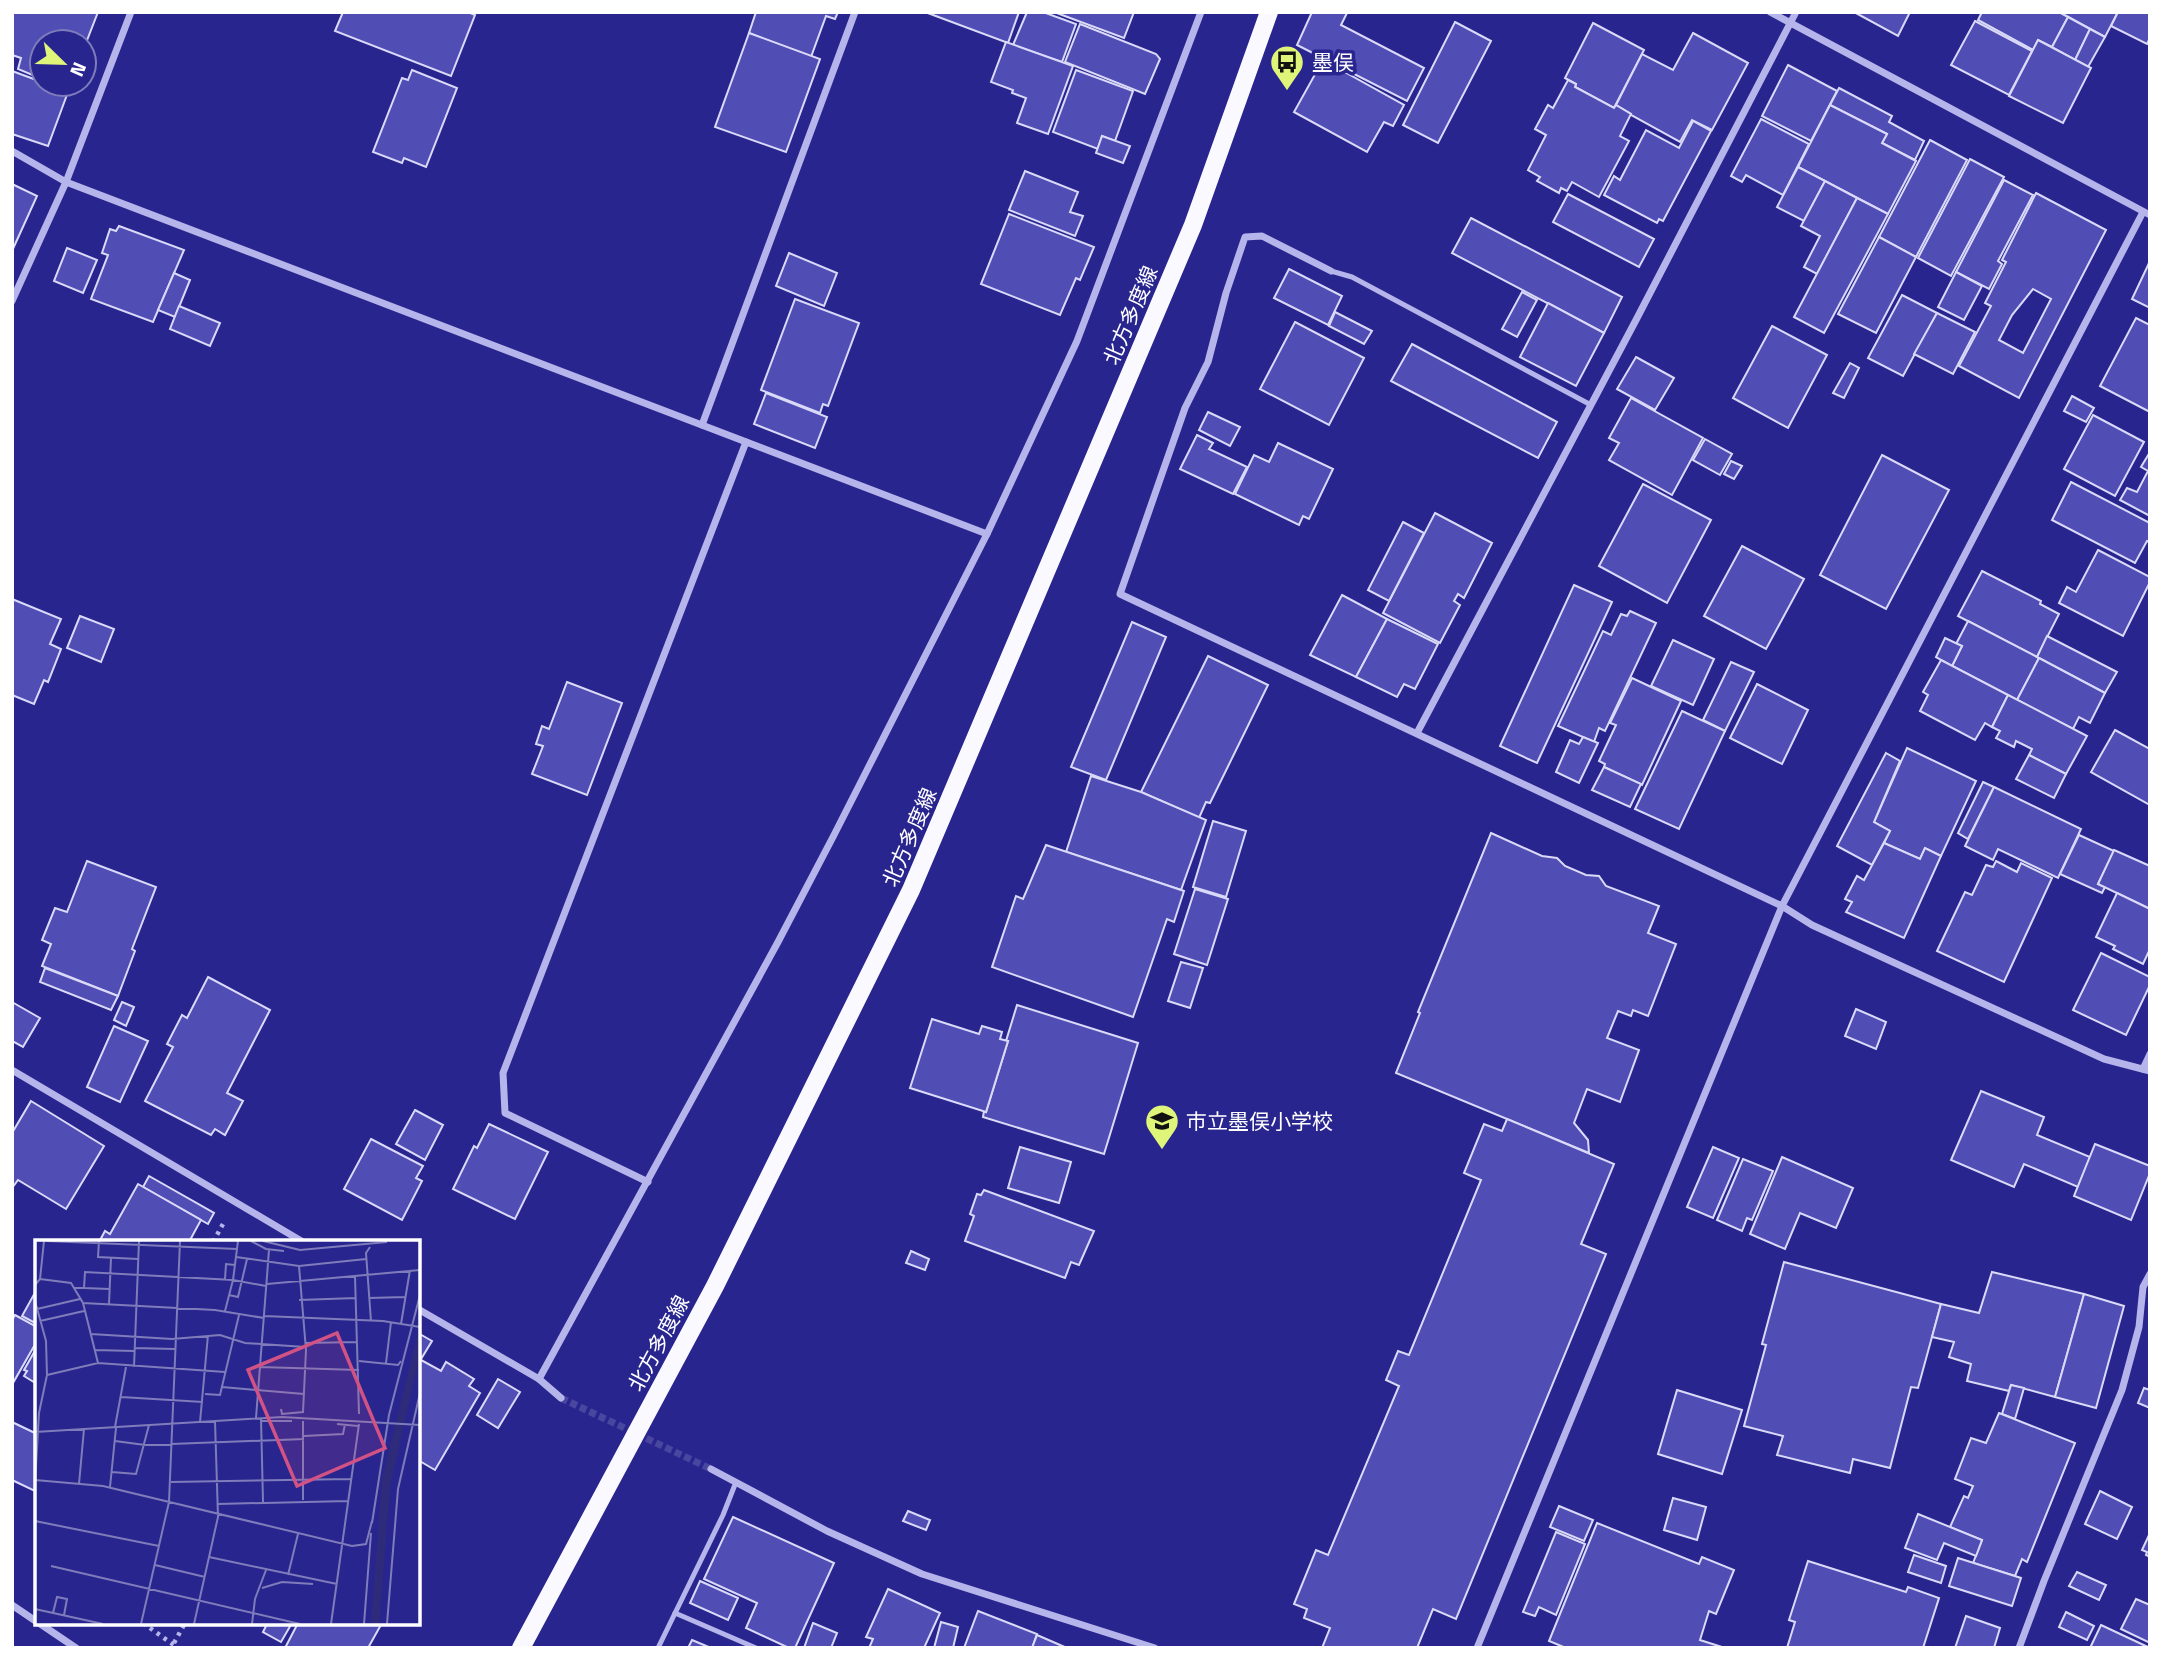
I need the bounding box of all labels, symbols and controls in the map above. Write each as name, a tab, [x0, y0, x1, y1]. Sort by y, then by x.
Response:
north arrow	[28, 28, 98, 98]
bus stop icon: 墨俣	[1268, 43, 1306, 92]
place label: 墨俣	[1312, 46, 1354, 78]
text: N	[63, 58, 95, 82]
street label: 北方多度線	[1095, 260, 1165, 370]
street label: 北方多度線	[874, 782, 944, 892]
school or university icon: 市立墨俣小学校	[1143, 1102, 1181, 1151]
place label: 市立墨俣小学校	[1186, 1105, 1333, 1137]
inset map	[35, 1240, 420, 1625]
street label: 北方多度線	[619, 1289, 697, 1397]

